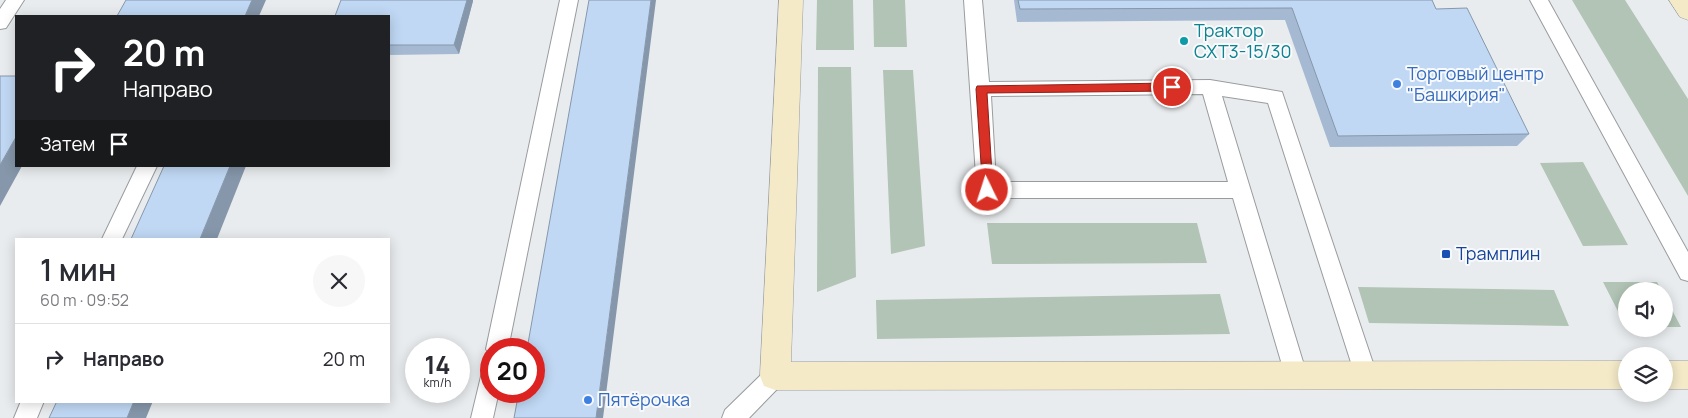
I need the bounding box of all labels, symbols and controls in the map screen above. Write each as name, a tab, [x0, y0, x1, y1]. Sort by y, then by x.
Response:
place label: Трактор СХТ3-15/30	[1194, 18, 1292, 63]
text: 20 m	[123, 29, 205, 77]
icon: right	[40, 35, 105, 100]
marker: Трактор СХТ3-15/30	[1178, 35, 1190, 47]
place label: Торговый центр "Башкирия"	[1407, 61, 1544, 106]
pin	[1151, 66, 1193, 108]
icon: arrive	[1158, 73, 1186, 101]
text: Направо	[123, 74, 213, 104]
marker: Торговый центр "Башкирия"	[1391, 78, 1403, 90]
icon: arrive	[105, 130, 133, 158]
text: Затем	[40, 131, 95, 157]
position arrow	[960, 163, 1012, 215]
place label: Трамплин	[1456, 241, 1540, 265]
marker: Трамплин	[1440, 248, 1452, 260]
text: 1 мин	[40, 249, 116, 290]
button: close	[313, 255, 365, 307]
map controls	[1618, 282, 1673, 402]
button: sound	[1618, 282, 1673, 337]
text: 60 m · 09:52	[40, 289, 129, 311]
speed limit sign: 20	[480, 338, 545, 403]
icon: right	[40, 345, 68, 373]
text: Направо	[83, 346, 164, 372]
text: 20 m	[323, 346, 365, 372]
text: 14	[424, 347, 451, 382]
button: layers	[1618, 347, 1673, 402]
text: km/h	[424, 374, 451, 391]
place label: Пятёрочка	[598, 387, 690, 411]
marker: Пятёрочка	[582, 394, 594, 406]

